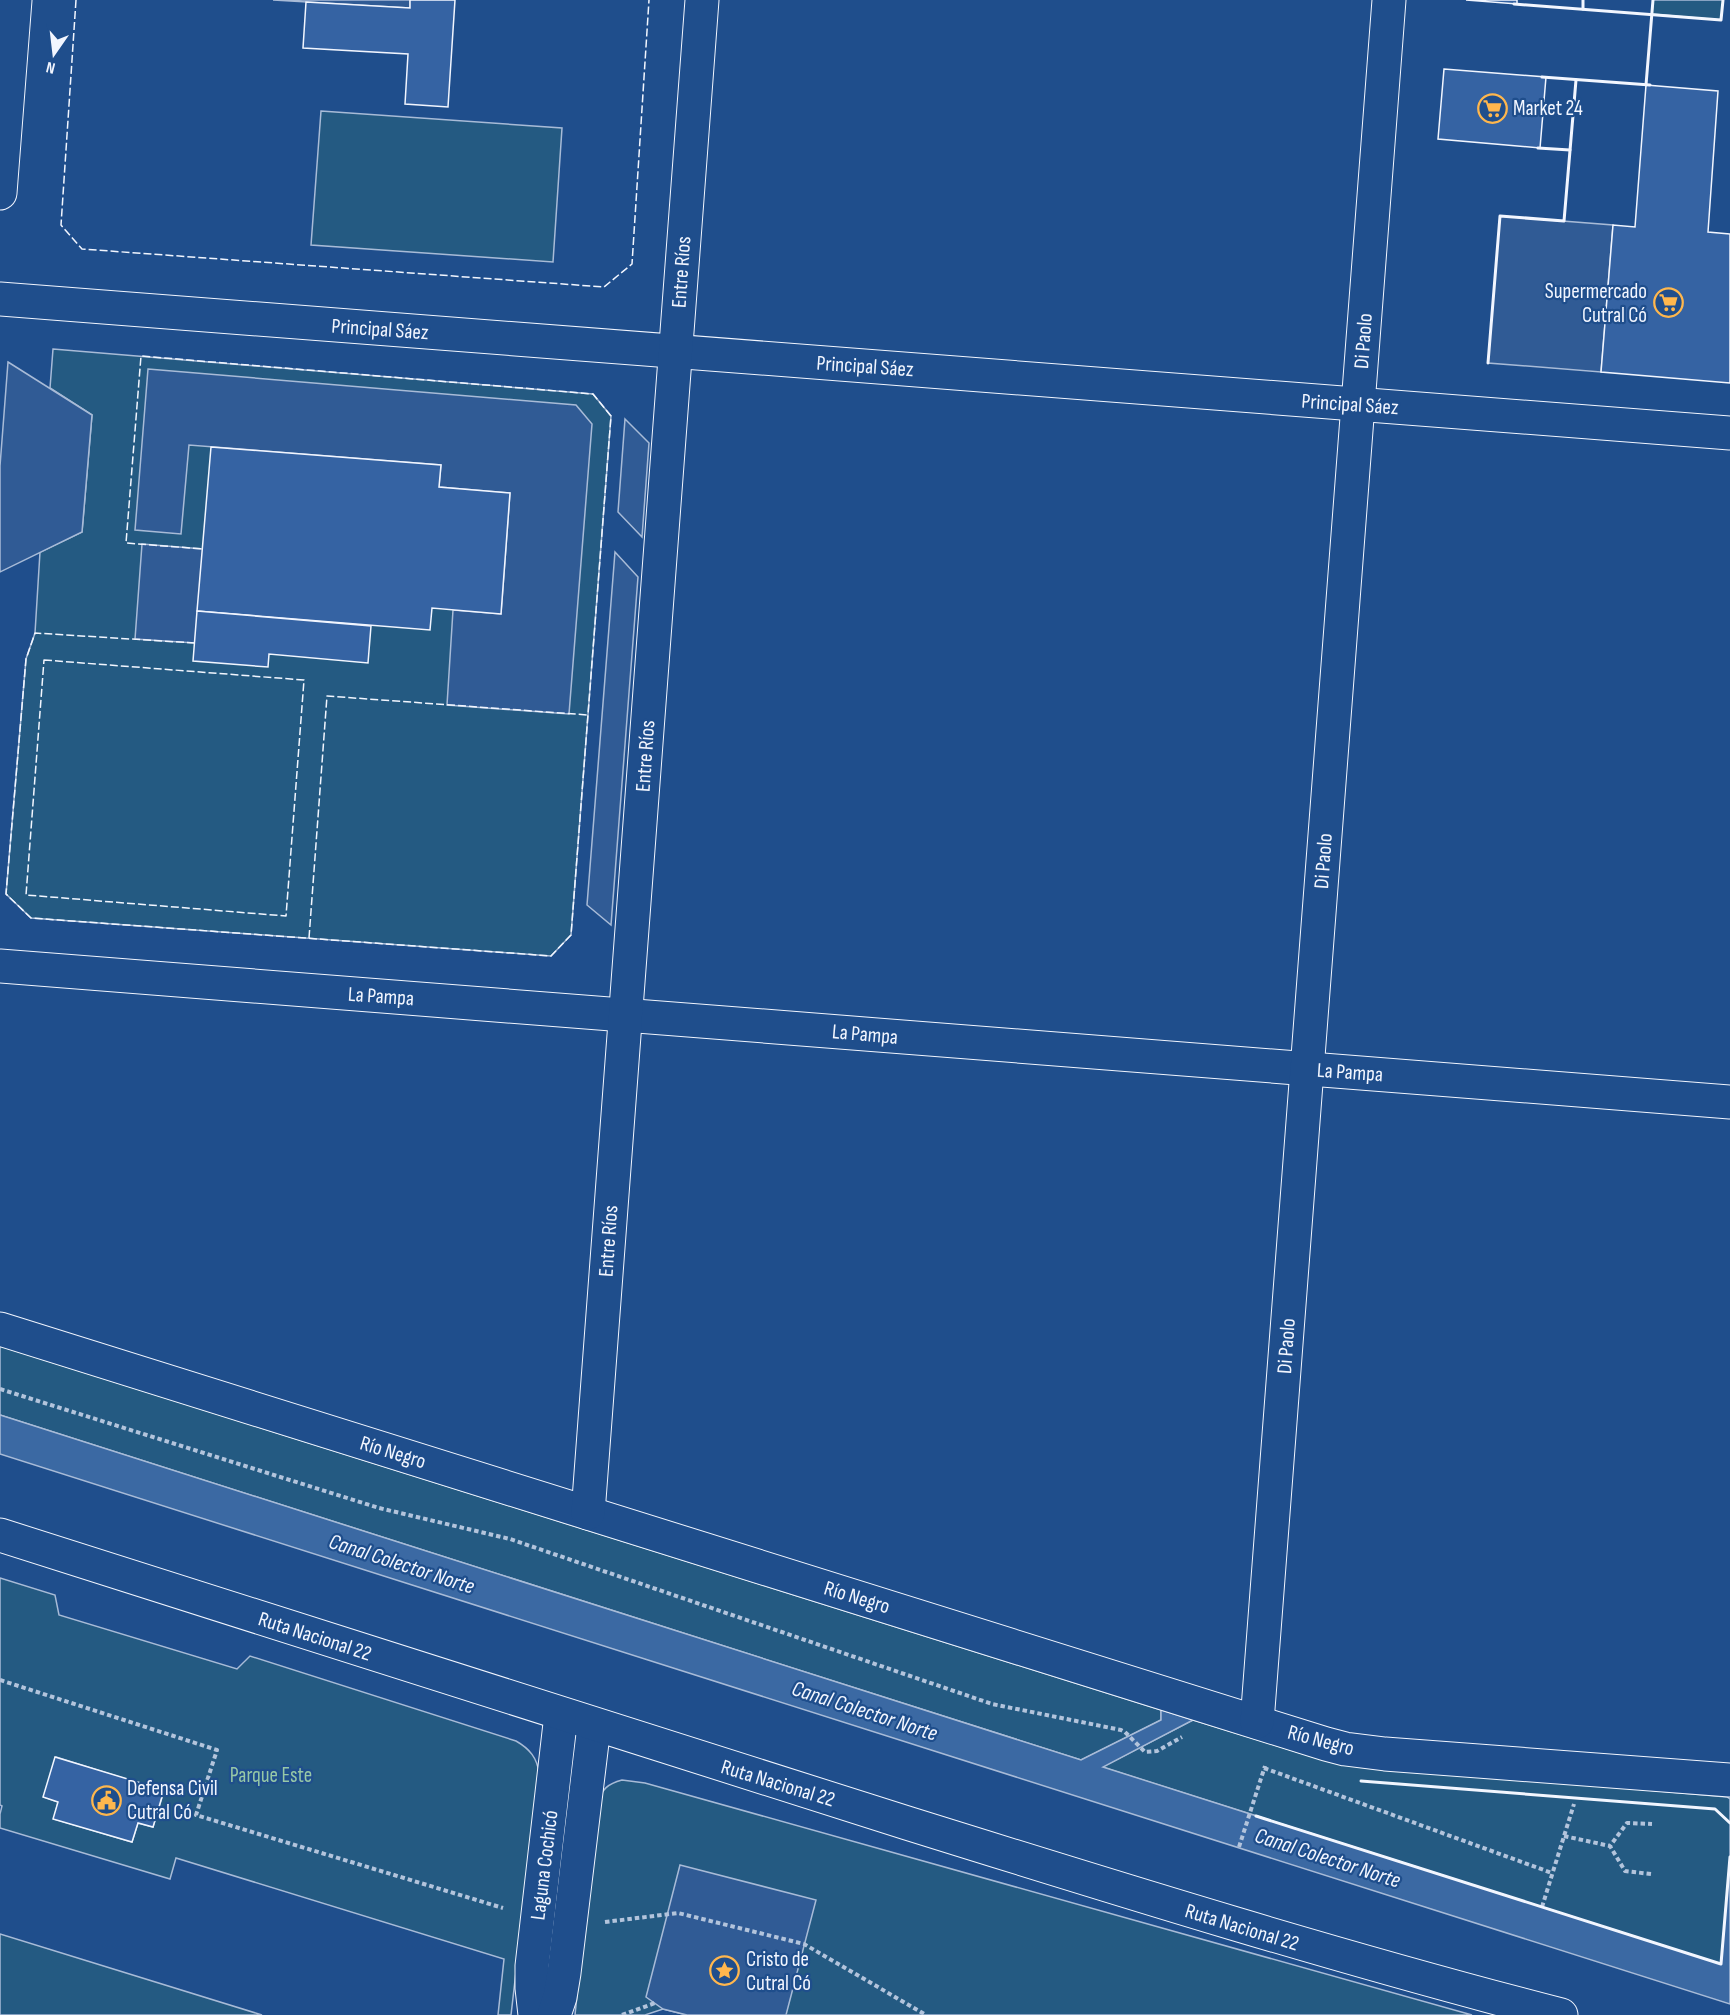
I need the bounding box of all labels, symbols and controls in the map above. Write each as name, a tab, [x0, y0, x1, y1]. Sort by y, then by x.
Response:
north arrow	[24, 24, 84, 84]
text: N	[44, 57, 57, 77]
supermarket icon: Market 24	[1476, 92, 1508, 124]
place label: Market 24	[1513, 96, 1583, 121]
street label: Entre Ríos	[667, 235, 696, 309]
place label: Supermercado Cutral Có	[1545, 279, 1647, 328]
supermarket icon: Supermercado Cutral Có	[1652, 287, 1684, 319]
street label: Di Paolo	[1349, 312, 1378, 370]
street label: Principal Sáez	[331, 314, 430, 345]
street label: Principal Sáez	[816, 351, 915, 382]
street label: Principal Sáez	[1301, 389, 1400, 420]
street label: Entre Ríos	[631, 719, 660, 793]
street label: Di Paolo	[1309, 832, 1338, 890]
street label: La Pampa	[347, 982, 415, 1011]
street label: La Pampa	[831, 1019, 899, 1050]
street label: La Pampa	[1316, 1058, 1384, 1087]
street label: Entre Ríos	[594, 1204, 623, 1278]
street label: Di Paolo	[1272, 1317, 1301, 1375]
street label: Río Negro	[357, 1431, 429, 1474]
water label: Canal Colector Norte	[325, 1528, 478, 1601]
street label: Río Negro	[821, 1576, 893, 1619]
street label: Ruta Nacional 22	[255, 1606, 375, 1667]
water label: Canal Colector Norte	[788, 1675, 941, 1748]
street label: Río Negro	[1285, 1720, 1357, 1761]
street label: Ruta Nacional 22	[718, 1754, 838, 1813]
park label: Parque Este	[230, 1763, 312, 1788]
place label: Defensa Civil Cutral Có	[127, 1776, 218, 1825]
public building icon: Defensa Civil Cutral Có	[90, 1784, 122, 1816]
street label: Laguna Cochicó	[525, 1809, 564, 1921]
water label: Canal Colector Norte	[1251, 1822, 1404, 1895]
street label: Ruta Nacional 22	[1182, 1898, 1302, 1957]
place label: Cristo de Cutral Có	[746, 1947, 811, 1996]
place icon: Cristo de Cutral Có	[709, 1955, 741, 1987]

